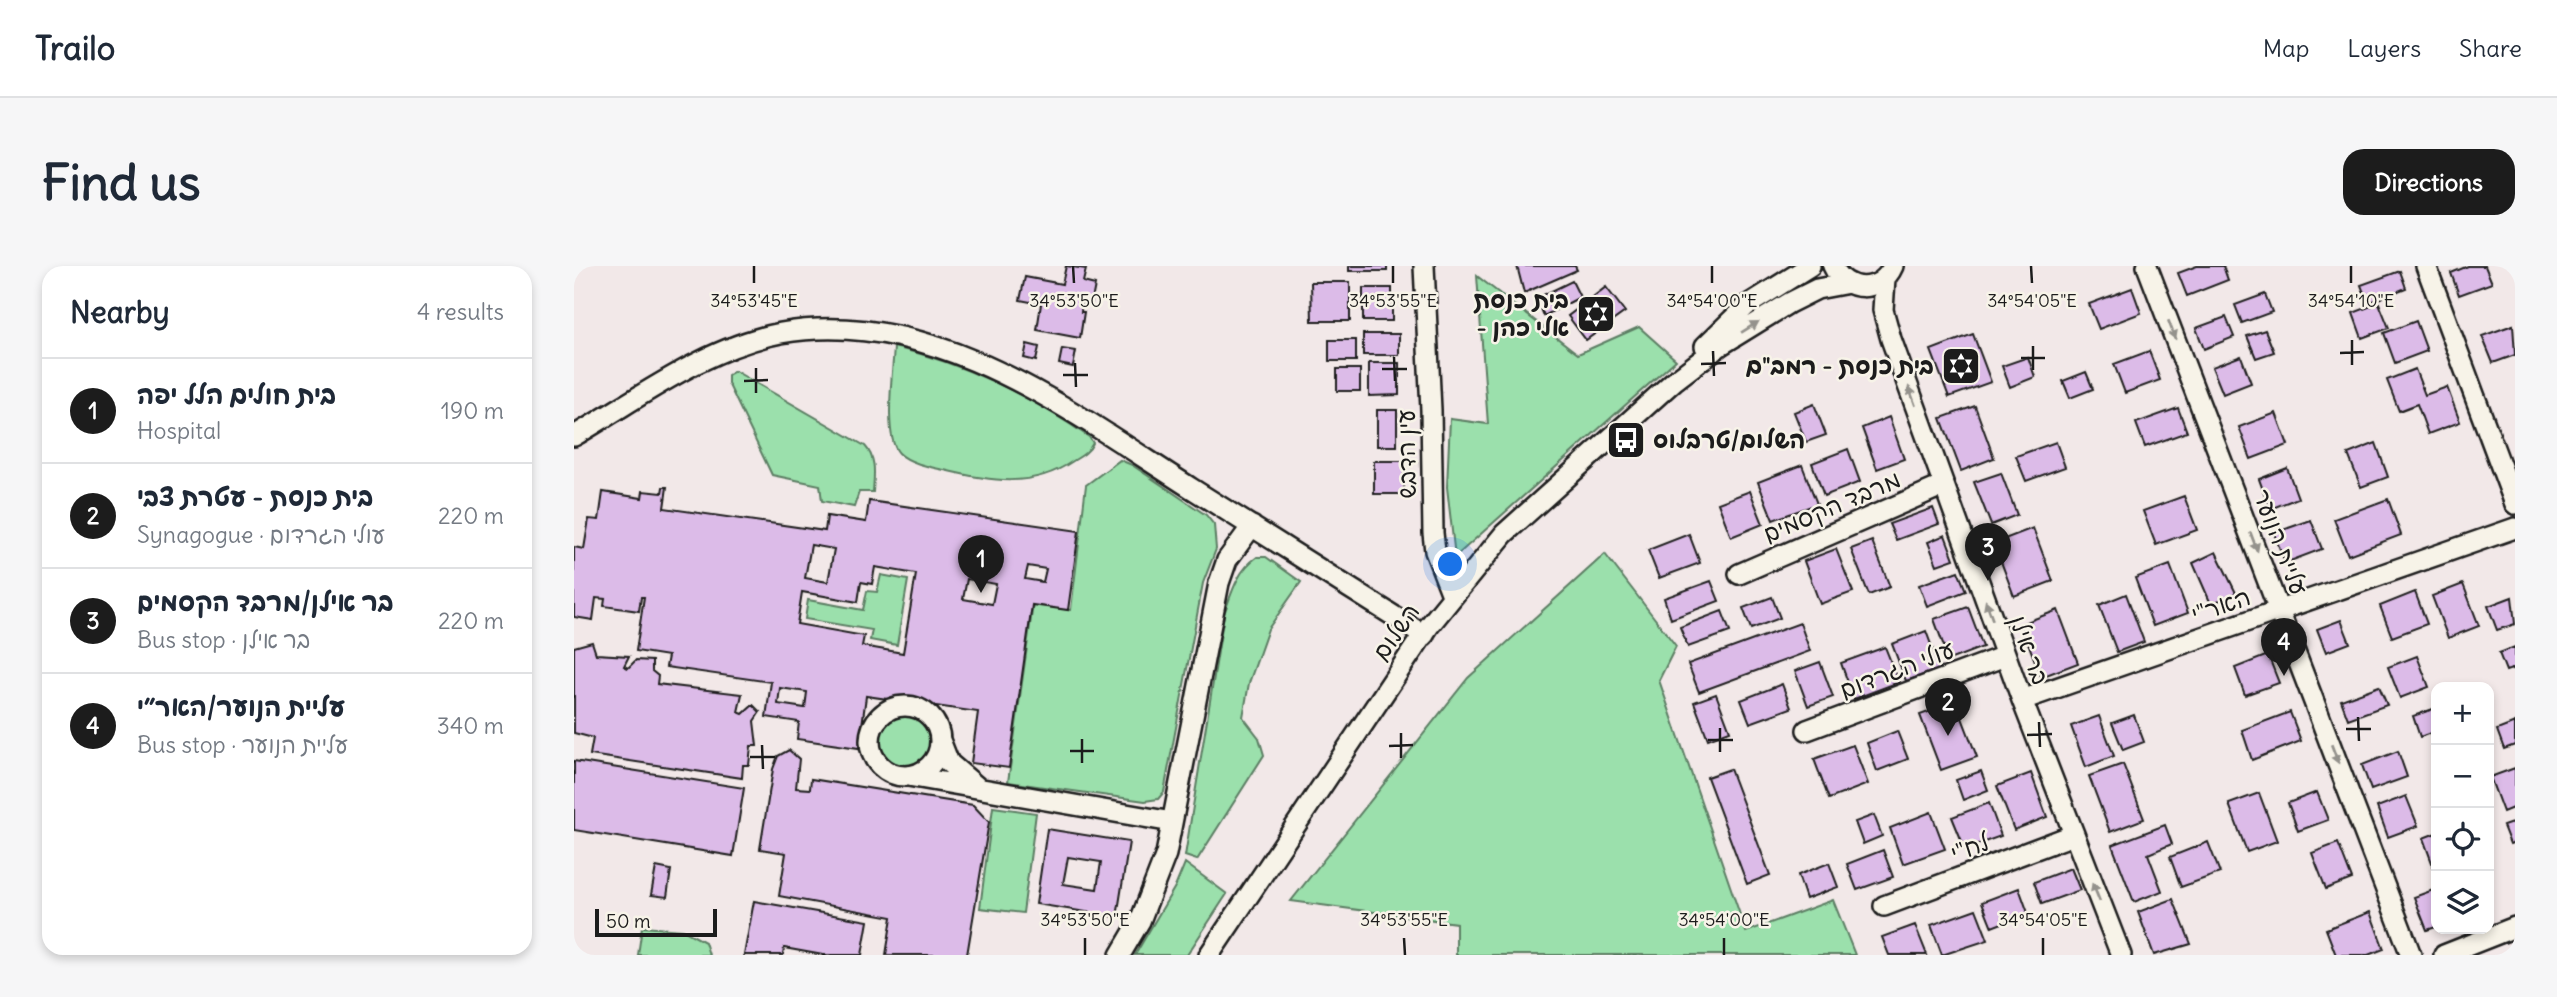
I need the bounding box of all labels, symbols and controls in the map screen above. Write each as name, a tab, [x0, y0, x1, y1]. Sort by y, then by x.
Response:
text: Trailo	[35, 27, 115, 69]
text: Map	[2263, 33, 2309, 63]
text: Layers	[2347, 33, 2421, 63]
text: Share	[2459, 33, 2522, 63]
button: Directions	[2343, 149, 2515, 215]
text: Find us	[42, 152, 200, 213]
place label: בית כנסת - אלי כהן	[1473, 284, 1569, 342]
text: 34°53'45"E	[710, 289, 798, 312]
text: 34°53'50"E	[1029, 289, 1119, 312]
text: 34°53'55"E	[1349, 289, 1437, 312]
text: 34°54'00"E	[1666, 289, 1758, 312]
text: 34°54'05"E	[1987, 289, 2077, 312]
text: 34°54'10"E	[2308, 289, 2394, 312]
text: Nearby	[70, 293, 170, 331]
synagogue icon: בית כנסת - אלי כהן	[1575, 293, 1617, 335]
text: 4 results	[417, 297, 504, 326]
one-way arrow	[2166, 319, 2177, 340]
one-way arrow	[1740, 321, 1759, 334]
synagogue icon: בית כנסת - רמב"ם	[1940, 345, 1982, 387]
place label: בית כנסת - רמב"ם	[1746, 350, 1934, 380]
text: בית חולים הלל יפה	[137, 378, 336, 411]
one-way arrow	[1906, 386, 1917, 407]
text: 1	[88, 396, 98, 425]
text: 190 m	[441, 396, 504, 425]
street label: עין הדבש	[1390, 409, 1422, 499]
text: Hospital	[137, 416, 221, 445]
bus stop icon: השלום/טרבלוס	[1605, 419, 1647, 461]
place label: השלום/טרבלוס	[1653, 424, 1805, 454]
street label: מרבד הקסמים	[1758, 464, 1905, 549]
text: בית כנסת - עטרת צבי	[137, 480, 373, 513]
street label: עליית הנוער	[2247, 485, 2315, 599]
text: 2	[87, 501, 99, 530]
text: 220 m	[438, 501, 504, 530]
text: Synagogue · עולי הגרדום	[137, 520, 385, 549]
pin: 3	[1965, 523, 2011, 581]
one-way arrow	[2248, 531, 2259, 552]
pin: 1	[958, 535, 1004, 593]
your location	[1433, 547, 1467, 581]
street label: האר"י	[2187, 581, 2254, 629]
text: בר אילן/מרבד הקסמים	[137, 585, 394, 618]
street label: השלום	[1365, 597, 1425, 666]
one-way arrow	[1983, 600, 1994, 621]
text: 3	[86, 606, 100, 635]
text: 220 m	[438, 606, 504, 635]
street label: בר אילן	[2004, 611, 2056, 688]
pin: 4	[2261, 618, 2307, 676]
text: Bus stop · בר אילן	[137, 625, 310, 654]
street label: עולי הגרדום	[1835, 633, 1958, 705]
pin: 2	[1925, 678, 1971, 736]
map controls	[2431, 682, 2494, 934]
button: +	[2431, 682, 2494, 745]
text: עליית הנוער/האר״י	[137, 690, 345, 723]
text: 4	[86, 711, 100, 740]
text: 340 m	[437, 711, 504, 740]
text: Bus stop · עליית הנוער	[137, 730, 348, 759]
one-way arrow	[2329, 744, 2340, 765]
button: −	[2431, 745, 2494, 808]
button: locate	[2431, 808, 2494, 871]
street label: לח"י	[1946, 826, 1995, 868]
button: layers	[2431, 871, 2494, 934]
one-way arrow	[2090, 881, 2101, 902]
scale bar	[595, 906, 718, 938]
text: 34°53'50"E	[1040, 908, 1130, 931]
text: 34°53'55"E	[1360, 908, 1448, 931]
text: 34°54'00"E	[1678, 908, 1770, 931]
text: 34°54'05"E	[1998, 908, 2088, 931]
text: 50 m	[606, 909, 651, 933]

